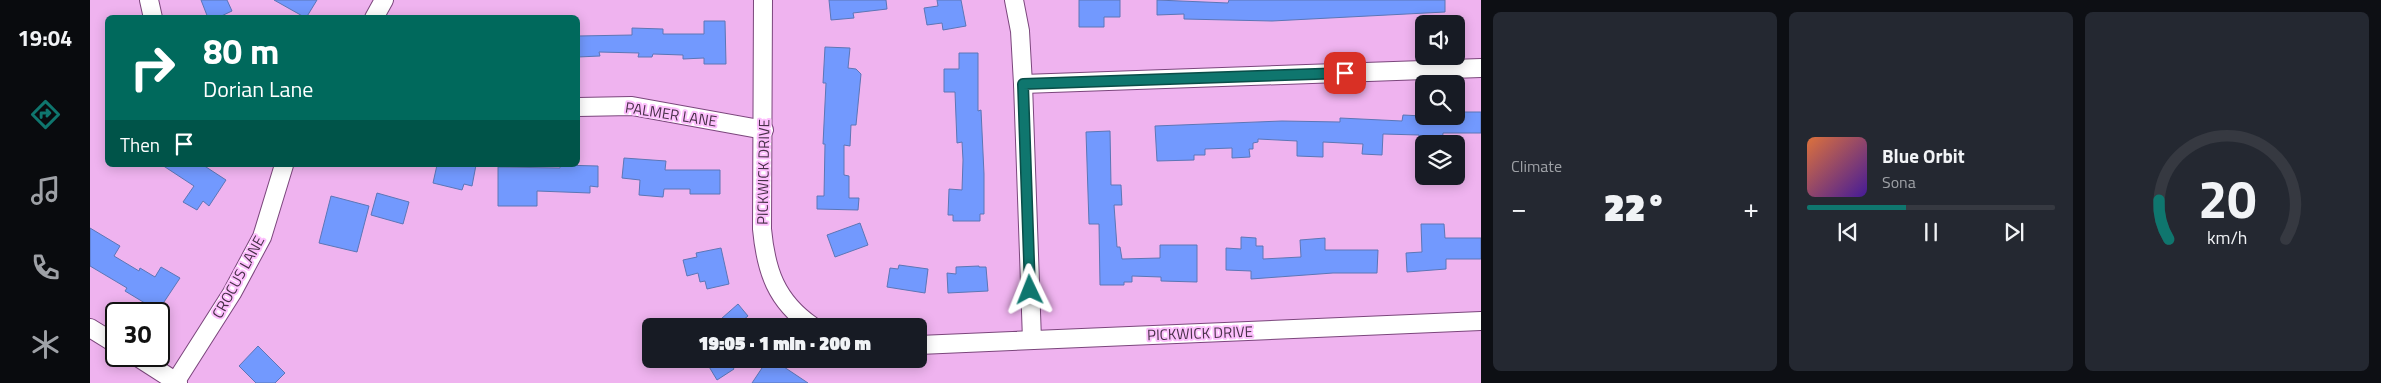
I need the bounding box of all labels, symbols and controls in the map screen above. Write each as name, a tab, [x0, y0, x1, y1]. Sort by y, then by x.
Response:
map controls	[1415, 15, 1465, 185]
button: sound	[1415, 15, 1465, 65]
text: 19:04	[18, 21, 72, 55]
text: 80 m	[203, 24, 279, 78]
icon: right	[120, 35, 185, 100]
pin	[1324, 52, 1366, 94]
icon: arrive	[1331, 59, 1359, 87]
text: Dorian Lane	[203, 72, 313, 106]
button: search	[1415, 75, 1465, 125]
street label: PALMER LANE	[623, 95, 719, 133]
icon: directions	[28, 97, 63, 132]
street label: PICKWICK DRIVE	[751, 119, 775, 225]
text: Then	[120, 130, 160, 159]
icon: arrive	[170, 130, 198, 158]
button: layers	[1415, 135, 1465, 185]
text: Blue Orbit	[1882, 141, 1965, 170]
text: Climate	[1511, 154, 1562, 178]
text: 20	[2198, 159, 2256, 238]
text: Sona	[1882, 170, 1916, 194]
icon: music	[28, 173, 63, 208]
text: 22°	[1604, 178, 1666, 236]
text: −	[1511, 186, 1527, 229]
text: +	[1743, 186, 1759, 229]
icon: previous	[1834, 218, 1862, 246]
icon: pause	[1917, 218, 1945, 246]
icon: next	[2000, 218, 2028, 246]
text: km/h	[2207, 224, 2247, 251]
street label: CROCUS LANE	[206, 232, 270, 322]
icon: phone	[28, 250, 63, 285]
position arrow	[1003, 263, 1055, 315]
speed limit sign: 30	[105, 302, 170, 367]
street label: PICKWICK DRIVE	[1147, 320, 1253, 346]
icon: climate	[28, 327, 63, 362]
text: 19:05 · 1 min · 200 m	[698, 328, 871, 357]

